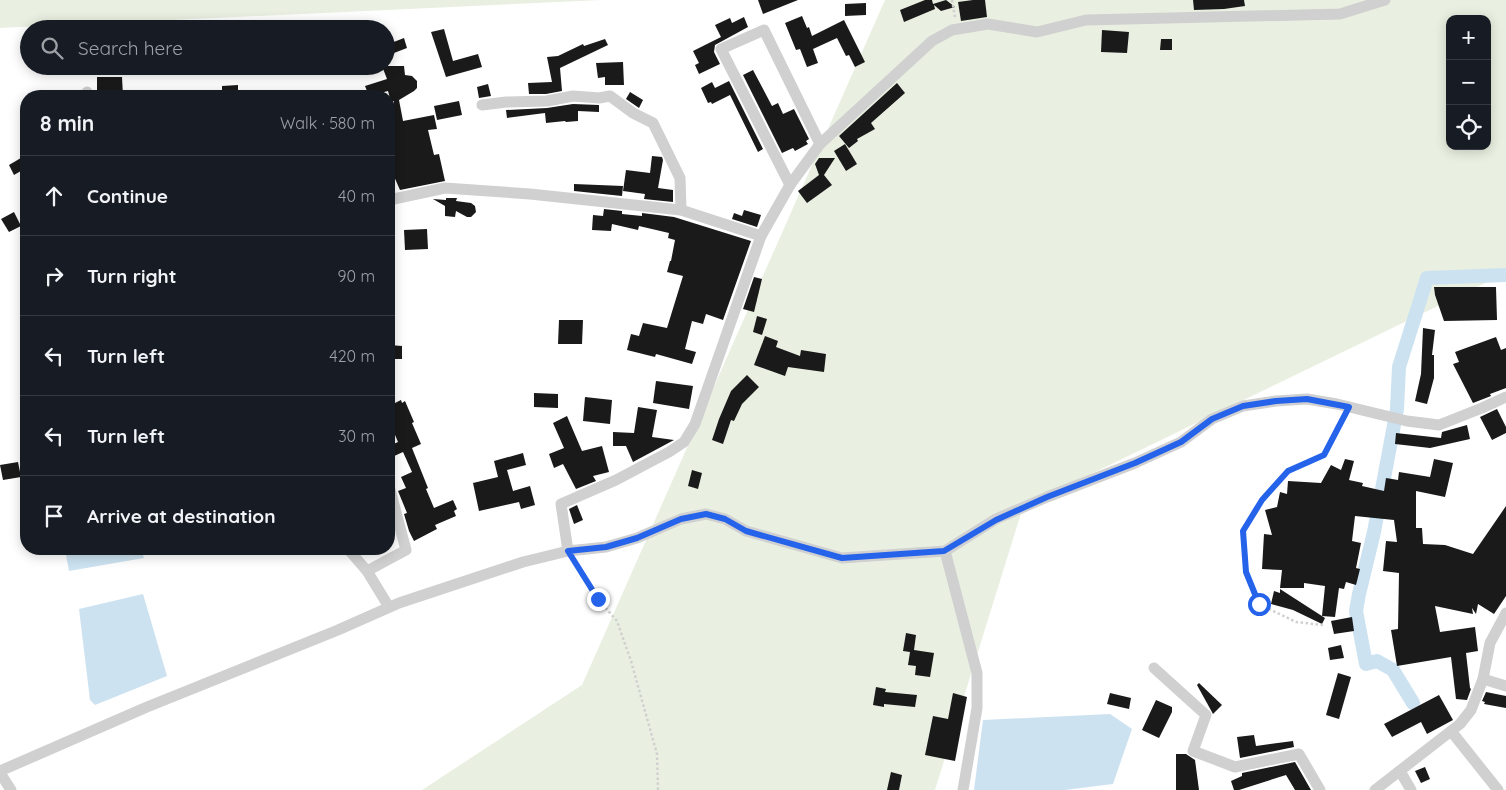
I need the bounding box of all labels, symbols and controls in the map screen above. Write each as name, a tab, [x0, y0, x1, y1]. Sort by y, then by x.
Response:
map controls	[1446, 15, 1491, 150]
button: +	[1446, 15, 1491, 60]
search box	[20, 20, 395, 75]
icon: search	[38, 34, 66, 62]
text: Search here	[78, 36, 183, 60]
button: −	[1446, 60, 1491, 105]
button: locate	[1446, 105, 1491, 150]
text: 8 min	[40, 110, 94, 136]
text: Walk · 580 m	[280, 113, 375, 133]
icon: ahead	[40, 182, 68, 210]
text: Continue	[87, 184, 168, 208]
text: 40 m	[338, 186, 375, 206]
icon: right	[40, 262, 68, 290]
text: Turn right	[87, 264, 176, 288]
text: 90 m	[338, 266, 375, 286]
icon: left	[40, 342, 68, 370]
text: Turn left	[87, 344, 165, 368]
text: 420 m	[329, 346, 375, 366]
icon: left	[40, 422, 68, 450]
text: Turn left	[87, 424, 165, 448]
text: 30 m	[338, 426, 375, 446]
icon: arrive	[40, 502, 68, 530]
text: Arrive at destination	[87, 504, 276, 528]
route end	[587, 588, 610, 611]
route start	[1248, 593, 1271, 616]

